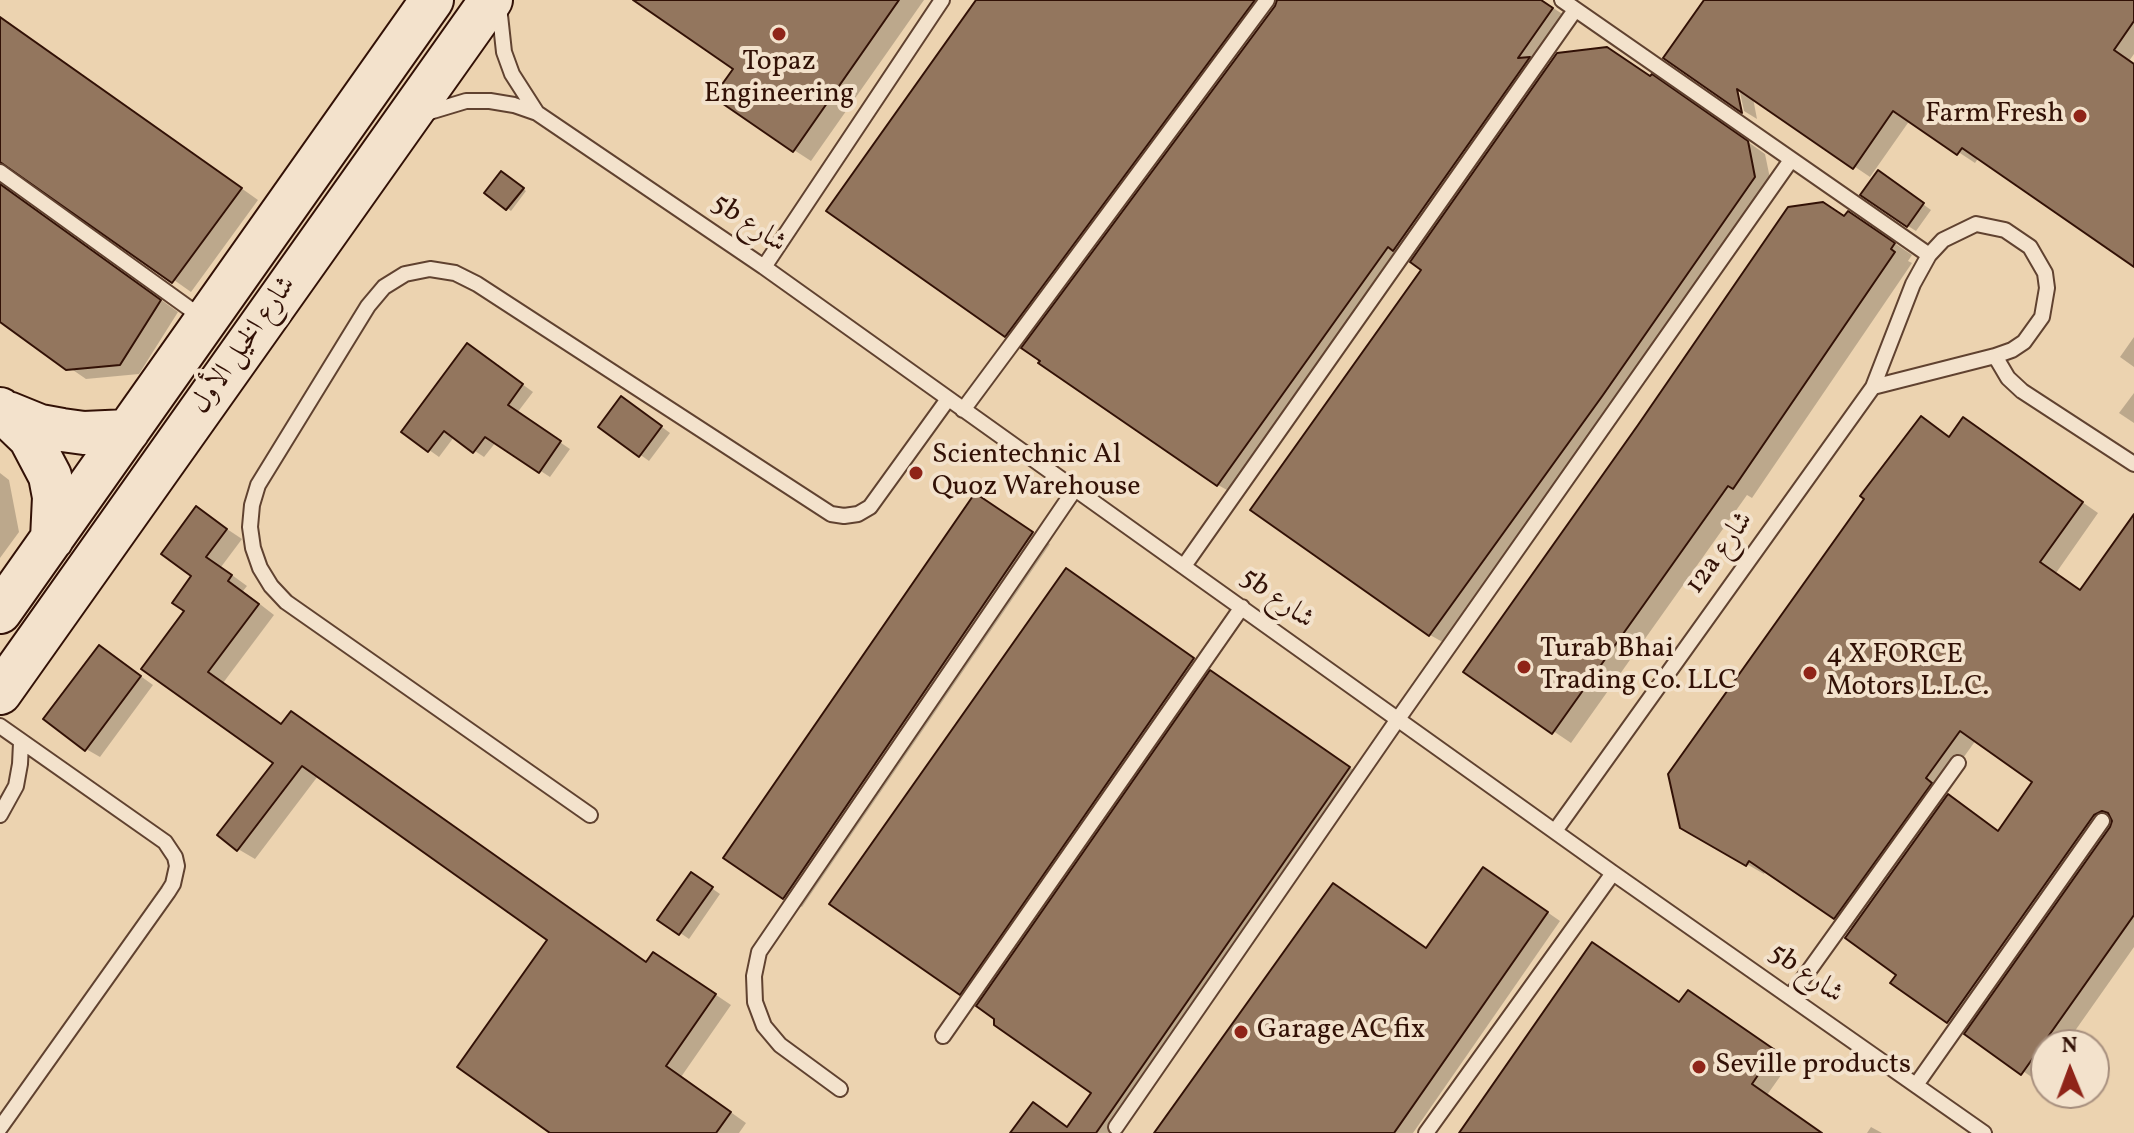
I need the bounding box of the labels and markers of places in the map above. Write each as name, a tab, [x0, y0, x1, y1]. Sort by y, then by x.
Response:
marker: Topaz Engineering	[770, 25, 788, 43]
place label: Topaz Engineering	[704, 47, 854, 113]
place label: Farm Fresh	[1925, 99, 2064, 133]
marker: Farm Fresh	[2071, 107, 2089, 125]
place label: Scientechnic Al Quoz Warehouse	[932, 440, 1140, 506]
marker: Scientechnic Al Quoz Warehouse	[907, 464, 925, 482]
place label: Turab Bhai Trading Co. LLC	[1540, 634, 1737, 700]
place label: 4 X FORCE Motors L.L.C.	[1826, 640, 1989, 706]
marker: Turab Bhai Trading Co. LLC	[1515, 658, 1533, 676]
marker: 4 X FORCE Motors L.L.C.	[1801, 664, 1819, 682]
place label: Garage AC fix	[1257, 1015, 1425, 1049]
marker: Garage AC fix	[1232, 1023, 1250, 1041]
place label: Seville products	[1715, 1050, 1911, 1084]
marker: Seville products	[1690, 1058, 1708, 1076]

